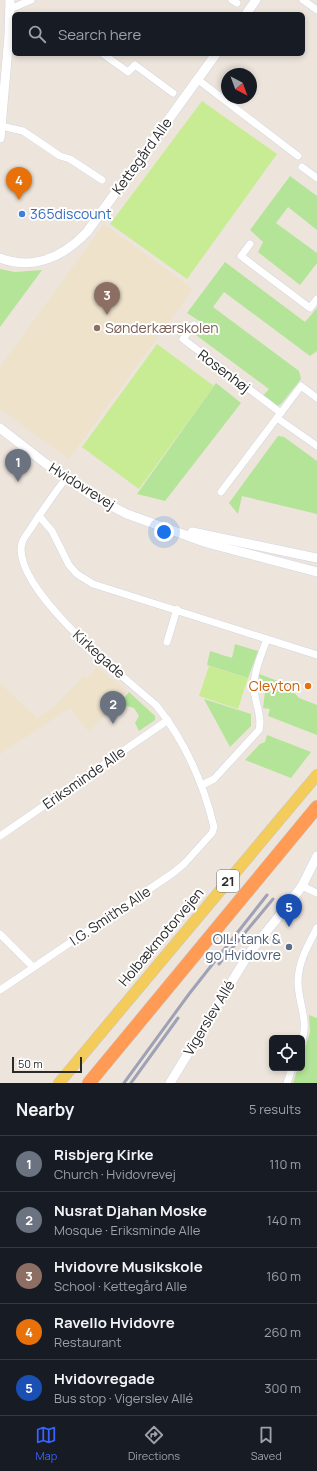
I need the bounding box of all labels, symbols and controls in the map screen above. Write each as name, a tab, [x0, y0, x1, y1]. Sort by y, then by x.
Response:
search box	[12, 12, 305, 56]
icon: search	[26, 23, 48, 45]
text: Search here	[58, 24, 141, 45]
north arrow	[221, 68, 257, 104]
street label: Kettegård Alle	[107, 114, 176, 198]
pin: 4	[6, 167, 32, 200]
place label: 365discount	[30, 204, 112, 223]
marker: 365discount	[17, 209, 27, 219]
pin: 3	[94, 282, 120, 315]
place label: Sønderkærskolen	[105, 318, 219, 337]
marker: Sønderkærskolen	[92, 323, 102, 333]
street label: Rosenhøj	[194, 345, 254, 396]
pin: 1	[5, 449, 31, 482]
street label: Hvidovrevej	[46, 458, 119, 513]
your location	[154, 522, 174, 542]
street label: Kirkegade	[69, 625, 130, 682]
place label: Cleyton	[249, 676, 300, 695]
marker: Cleyton	[303, 681, 313, 691]
pin: 2	[100, 691, 126, 724]
street label: Eriksminde Alle	[39, 742, 129, 813]
road number: 21	[217, 870, 239, 892]
street label: I.G. Smiths Alle	[66, 881, 154, 950]
street label: Holbækmotorvejen	[114, 883, 207, 990]
pin: 5	[276, 894, 302, 927]
place label: OIL! tank & go Hvidovre	[205, 929, 281, 964]
marker: OIL! tank & go Hvidovre	[284, 942, 294, 952]
street label: Vigerslev Allé	[179, 977, 239, 1059]
map controls	[269, 1035, 305, 1071]
button: locate	[269, 1035, 305, 1071]
scale bar	[12, 1055, 82, 1074]
text: 50 m	[18, 1056, 43, 1071]
text: Nearby	[16, 1098, 74, 1121]
text: 5 results	[249, 1100, 301, 1118]
text: Risbjerg Kirke	[54, 1144, 154, 1165]
text: 1	[26, 1155, 32, 1173]
text: 110 m	[269, 1155, 301, 1173]
text: Church · Hvidovrevej	[54, 1165, 176, 1183]
text: Nusrat Djahan Moske	[54, 1200, 207, 1221]
text: 2	[25, 1211, 33, 1229]
text: 140 m	[267, 1211, 301, 1229]
text: Mosque · Eriksminde Alle	[54, 1221, 200, 1239]
text: Hvidovre Musikskole	[54, 1256, 203, 1277]
text: 3	[25, 1267, 33, 1285]
text: 160 m	[266, 1267, 301, 1285]
text: School · Kettegård Alle	[54, 1277, 187, 1295]
text: Ravello Hvidovre	[54, 1312, 175, 1333]
text: 4	[25, 1323, 33, 1341]
text: 260 m	[264, 1323, 301, 1341]
text: Restaurant	[54, 1333, 121, 1351]
text: Hvidovregade	[54, 1368, 155, 1389]
text: 5	[25, 1379, 33, 1397]
text: 300 m	[264, 1379, 301, 1397]
text: Bus stop · Vigerslev Allé	[54, 1389, 193, 1407]
tab: Map	[35, 1424, 57, 1463]
tab: Directions	[128, 1424, 180, 1463]
tab: Saved	[251, 1424, 282, 1463]

